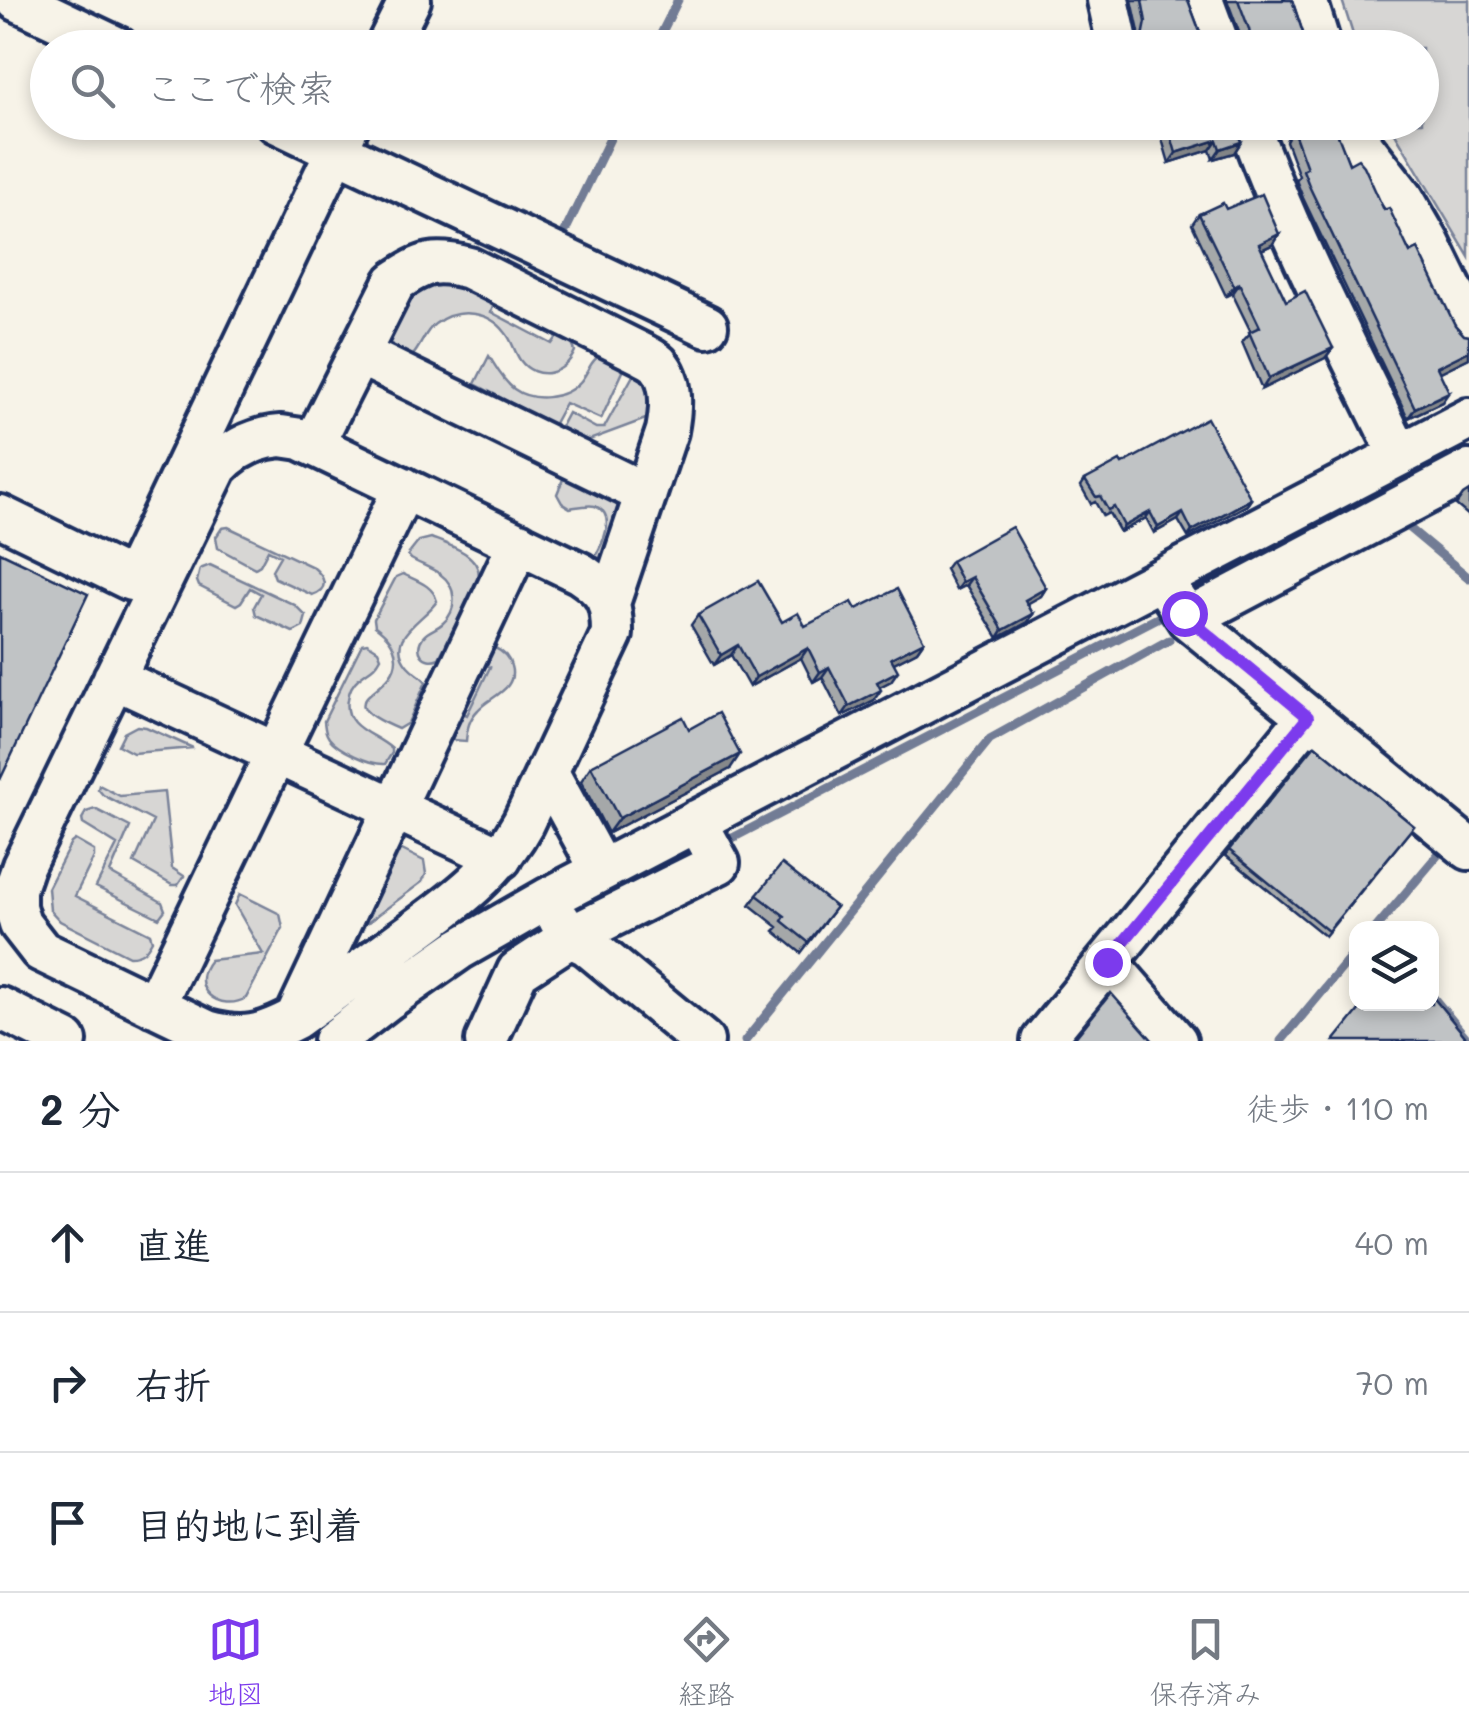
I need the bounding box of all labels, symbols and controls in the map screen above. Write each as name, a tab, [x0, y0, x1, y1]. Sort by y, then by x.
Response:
search box	[30, 30, 1439, 140]
icon: search	[65, 58, 120, 113]
text: ここで検索	[145, 62, 335, 112]
route start	[1162, 591, 1208, 637]
map controls	[1349, 921, 1439, 1011]
button: layers	[1349, 921, 1439, 1011]
route end	[1085, 940, 1131, 986]
text: 2 分	[40, 1081, 121, 1136]
text: 徒歩 · 110 m	[1246, 1086, 1429, 1128]
icon: ahead	[40, 1215, 95, 1270]
text: 直進	[135, 1219, 211, 1269]
text: 40 m	[1355, 1221, 1429, 1263]
icon: right	[40, 1355, 95, 1410]
text: 右折	[135, 1359, 211, 1409]
text: 70 m	[1356, 1361, 1429, 1403]
icon: arrive	[40, 1495, 95, 1550]
text: 目的地に到着	[135, 1499, 363, 1549]
tab: 地図	[207, 1612, 264, 1712]
tab: 経路	[678, 1612, 735, 1712]
tab: 保存済み	[1149, 1612, 1262, 1712]

